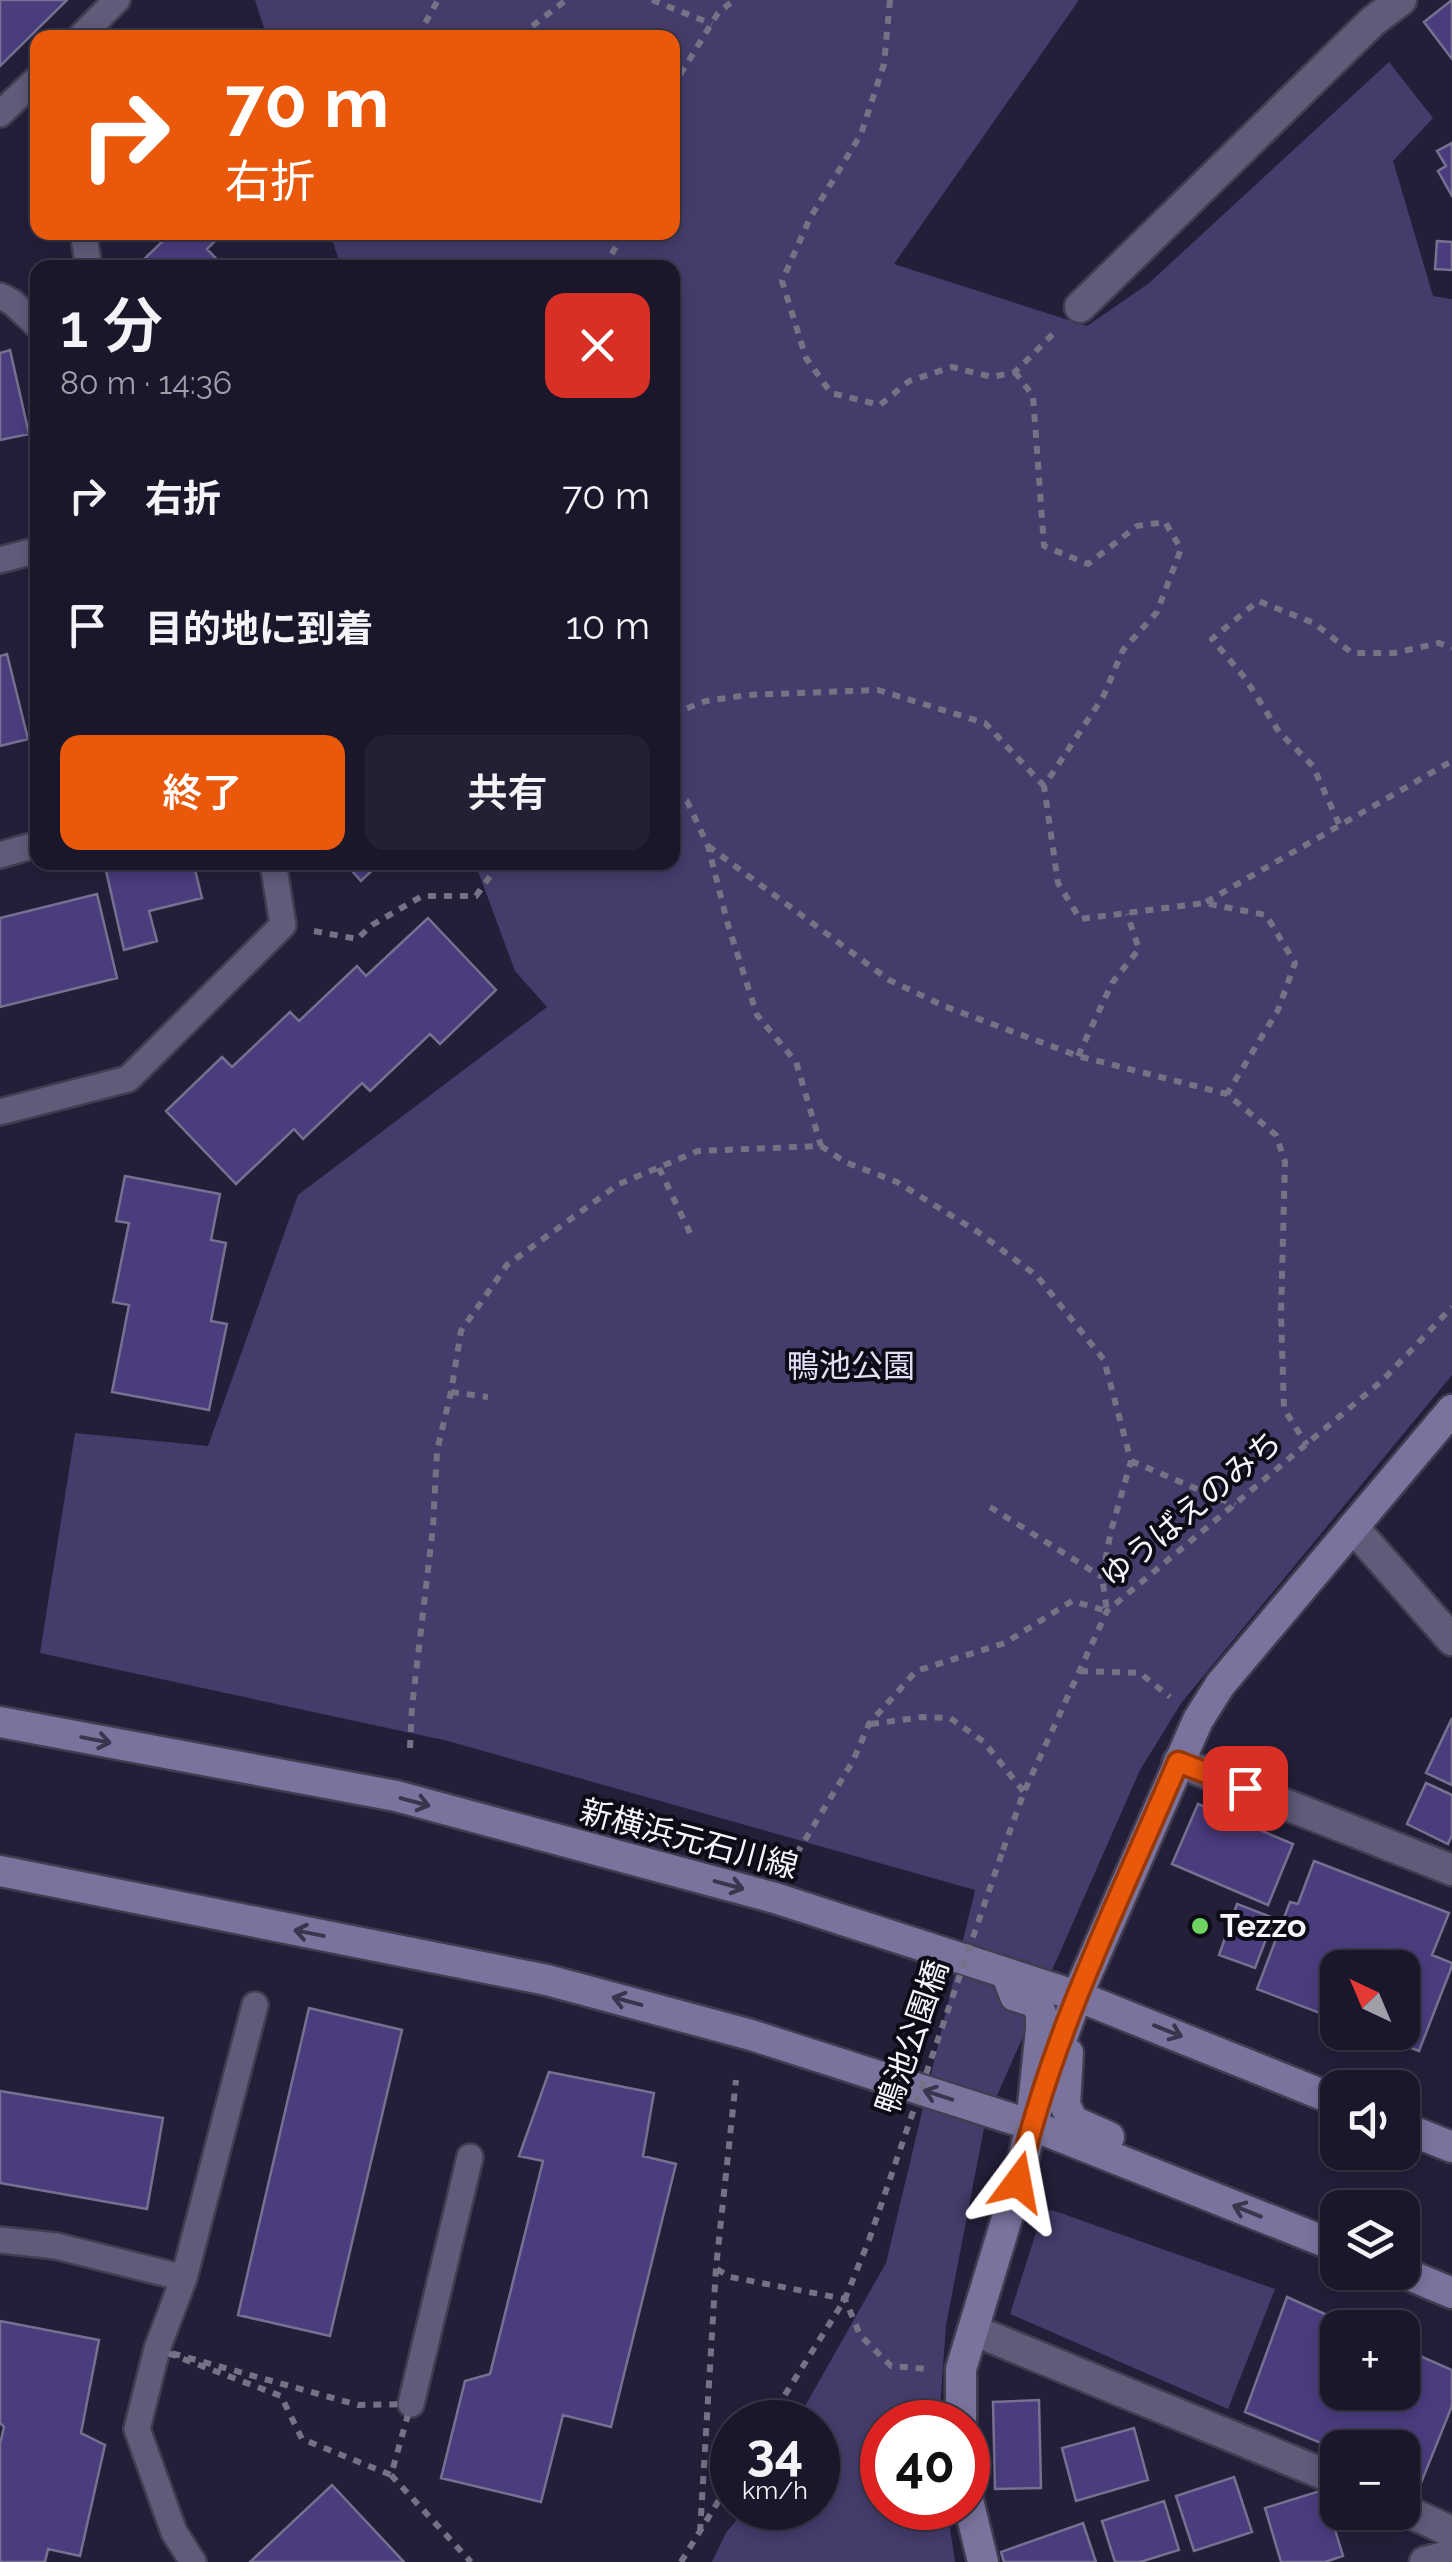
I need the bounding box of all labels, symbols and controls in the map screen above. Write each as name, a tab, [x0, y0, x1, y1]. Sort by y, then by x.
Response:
text: 70 m	[225, 61, 389, 143]
icon: right	[60, 70, 190, 200]
text: 右折	[225, 155, 315, 208]
text: 1 分	[60, 291, 163, 361]
button: close	[545, 293, 650, 398]
text: 80 m · 14:36	[60, 364, 232, 401]
icon: right	[60, 468, 115, 523]
text: 70 m	[562, 473, 650, 518]
text: 右折	[145, 476, 221, 521]
icon: arrive	[60, 598, 115, 653]
text: 10 m	[566, 603, 650, 648]
text: 目的地に到着	[145, 606, 373, 651]
button: 終了	[60, 735, 345, 850]
button: 共有	[365, 735, 650, 850]
park label: 鴨池公園	[787, 1347, 915, 1384]
street label: ゆうばえのみち	[1093, 1422, 1288, 1595]
one-way arrow	[79, 1731, 112, 1750]
pin	[1203, 1746, 1288, 1831]
icon: arrive	[1218, 1761, 1273, 1816]
street label: 新横浜元石川線	[576, 1792, 802, 1885]
one-way arrow	[399, 1793, 430, 1812]
one-way arrow	[713, 1877, 744, 1896]
place label: Tezzo	[1220, 1907, 1306, 1944]
marker: Tezzo	[1189, 1915, 1211, 1937]
one-way arrow	[294, 1922, 326, 1941]
north arrow	[1320, 1950, 1420, 2050]
map controls	[1320, 1950, 1420, 2530]
street label: 鴨池公園橋	[868, 1955, 955, 2119]
one-way arrow	[612, 1991, 643, 2010]
one-way arrow	[1152, 2024, 1183, 2042]
button: sound	[1320, 2070, 1420, 2170]
one-way arrow	[922, 2085, 954, 2103]
position arrow	[966, 2130, 1070, 2234]
button: layers	[1320, 2190, 1420, 2290]
one-way arrow	[1232, 2200, 1263, 2218]
button: +	[1320, 2310, 1420, 2410]
speed limit sign: 40	[860, 2400, 990, 2530]
text: 34	[747, 2423, 803, 2482]
button: −	[1320, 2430, 1420, 2530]
text: km/h	[742, 2475, 808, 2505]

